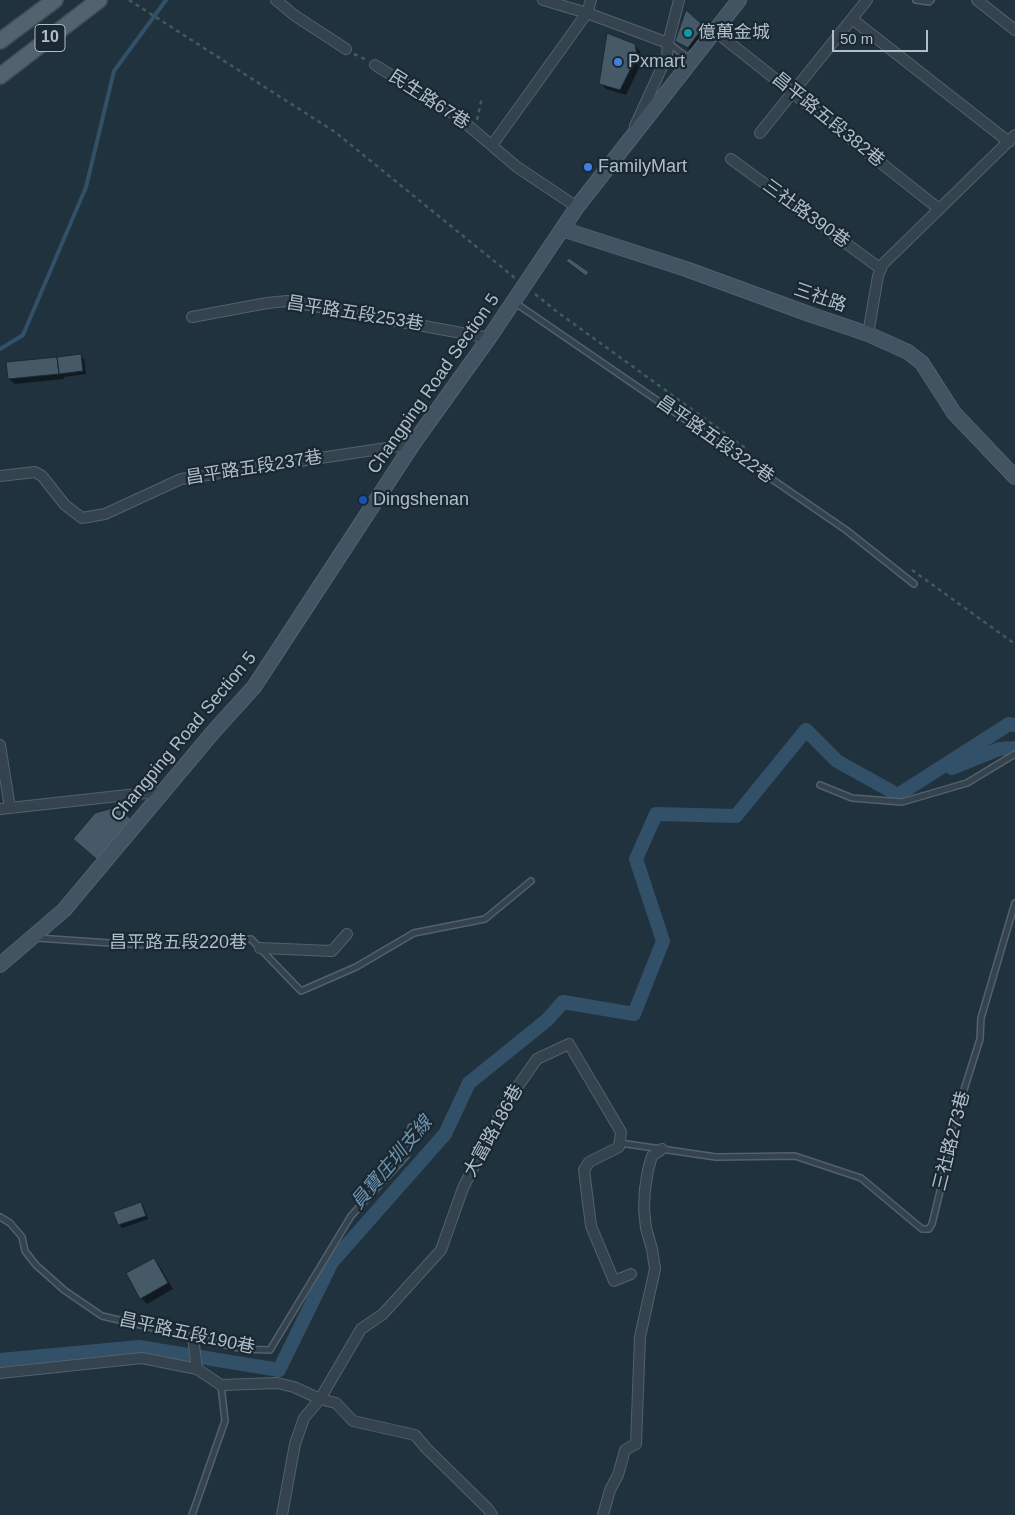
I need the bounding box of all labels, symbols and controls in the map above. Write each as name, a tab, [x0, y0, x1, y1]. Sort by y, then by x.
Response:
scale bar	[835, 20, 931, 52]
place label: 億萬金城	[698, 22, 770, 44]
road number: 10	[35, 24, 65, 52]
marker: 億萬金城	[682, 27, 694, 39]
text: 50 m	[840, 30, 873, 47]
place label: Pxmart	[628, 51, 685, 73]
marker: Pxmart	[612, 56, 624, 68]
street label: 民生路67巷	[385, 66, 473, 134]
street label: 昌平路五段382巷	[768, 68, 888, 172]
place label: FamilyMart	[598, 156, 687, 178]
marker: FamilyMart	[582, 161, 594, 173]
street label: 三社路390巷	[758, 175, 854, 253]
street label: 三社路	[791, 279, 849, 317]
street label: Changping Road Section 5	[363, 290, 505, 478]
street label: 昌平路五段253巷	[285, 293, 425, 335]
street label: 昌平路五段322巷	[652, 392, 778, 488]
street label: 昌平路五段237巷	[184, 447, 324, 489]
place label: Dingshenan	[373, 489, 469, 511]
marker: Dingshenan	[357, 494, 369, 506]
street label: Changping Road Section 5	[107, 648, 261, 826]
street label: 昌平路五段220巷	[109, 932, 247, 954]
street label: 大富路186巷	[460, 1081, 528, 1181]
street label: 三社路273巷	[929, 1089, 975, 1193]
water label: 員寶庄圳支線	[347, 1112, 437, 1214]
street label: 昌平路五段190巷	[117, 1309, 257, 1359]

